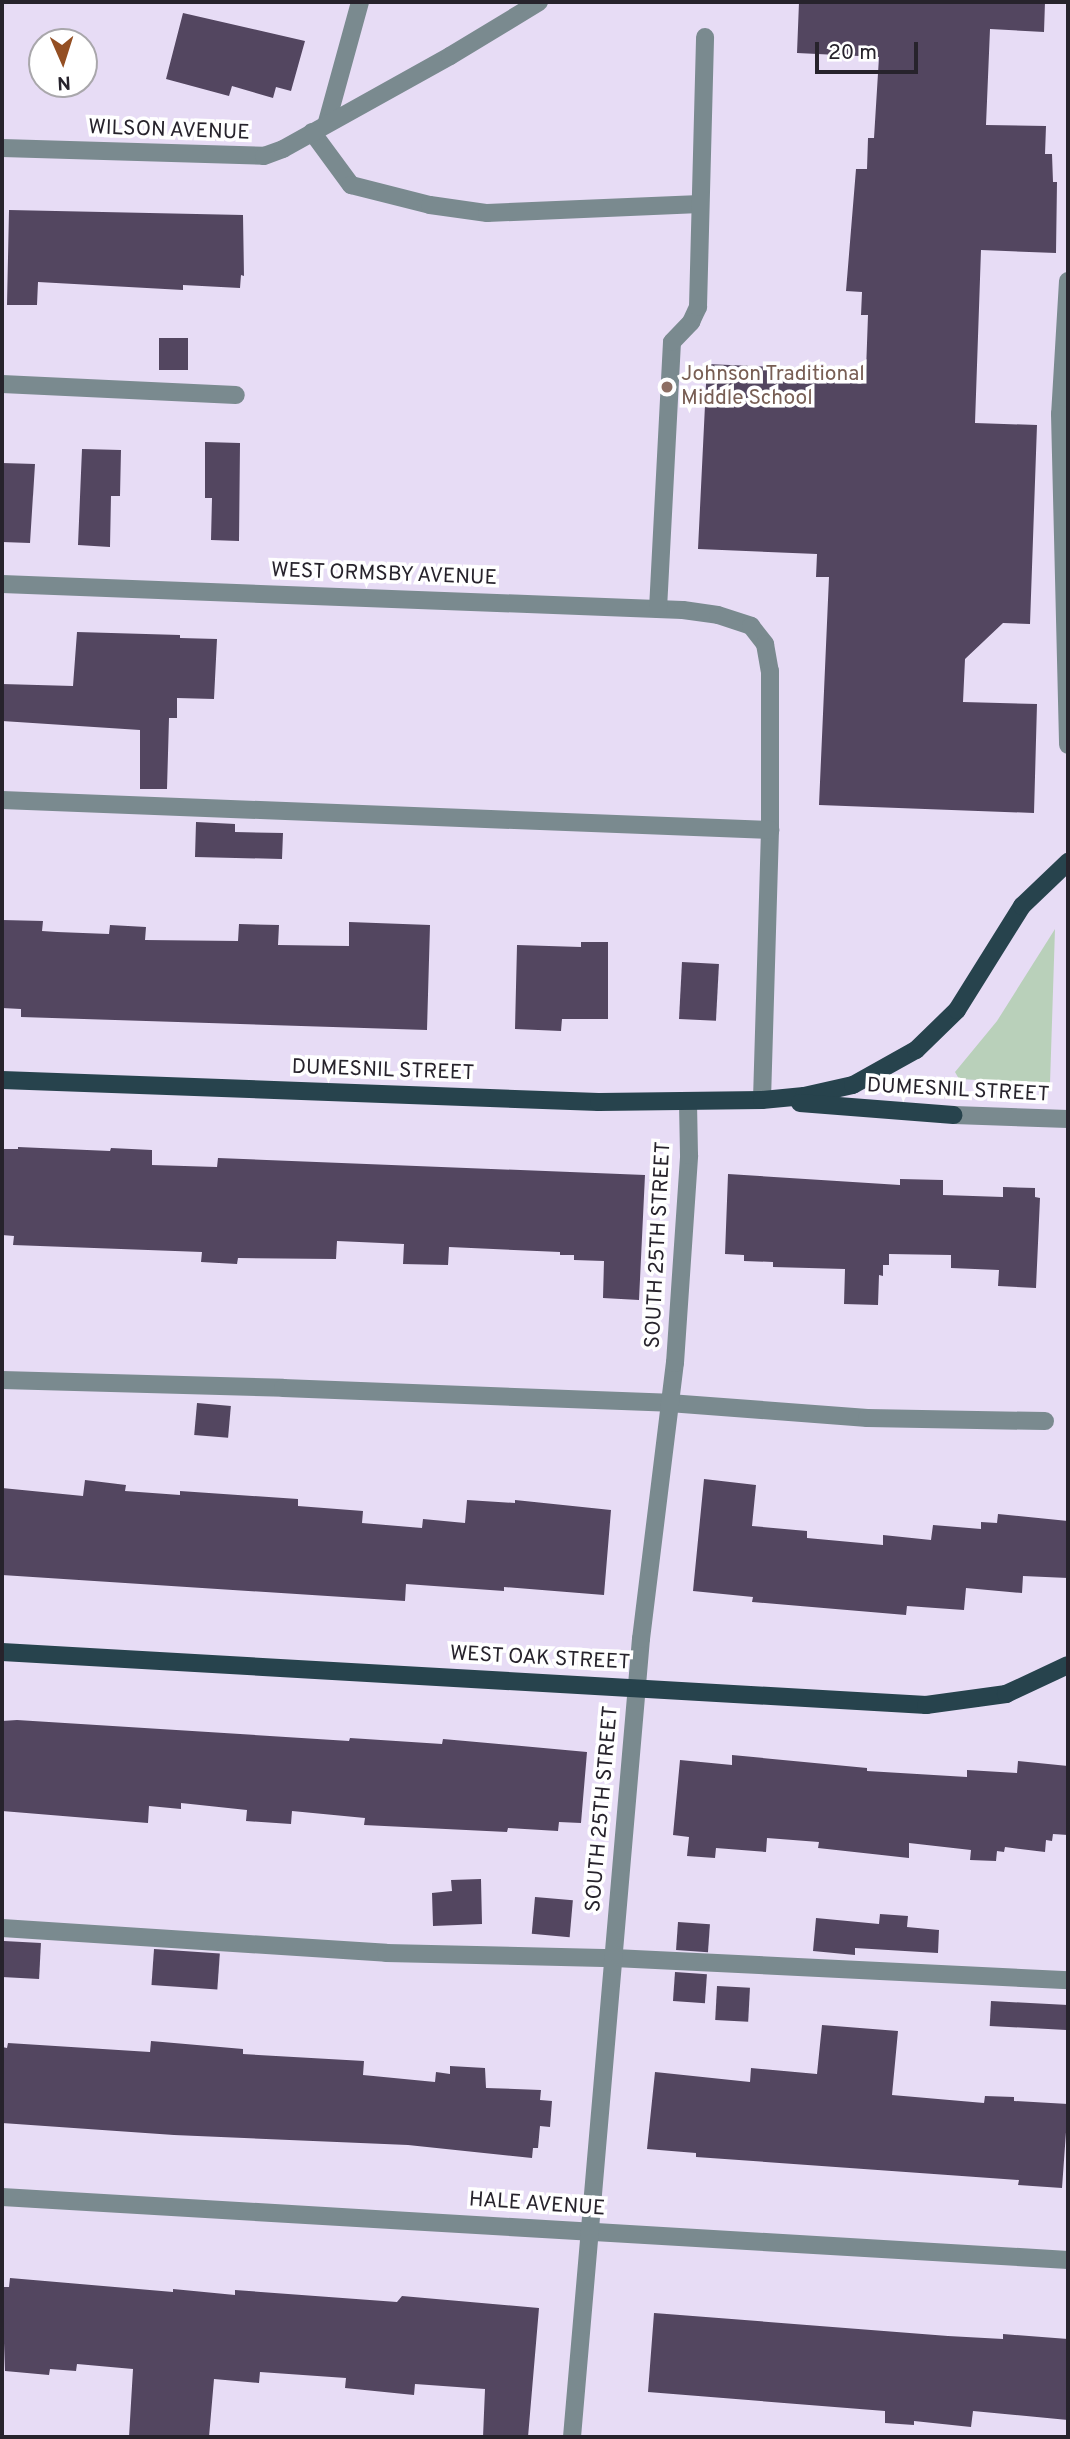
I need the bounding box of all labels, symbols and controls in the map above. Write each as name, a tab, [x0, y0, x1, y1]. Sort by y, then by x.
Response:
north arrow	[28, 28, 98, 98]
scale bar	[818, 28, 921, 72]
text: 20 m	[828, 40, 877, 67]
text: N	[57, 70, 71, 94]
street label: WILSON AVENUE	[87, 116, 251, 146]
place label: Johnson Traditional Middle School	[681, 362, 866, 412]
marker: Johnson Traditional Middle School	[659, 379, 675, 395]
street label: WEST ORMSBY AVENUE	[269, 558, 499, 592]
street label: DUMESNIL STREET	[291, 1055, 475, 1087]
street label: DUMESNIL STREET	[866, 1074, 1050, 1108]
street label: SOUTH 25TH STREET	[641, 1141, 677, 1349]
street label: WEST OAK STREET	[449, 1642, 631, 1676]
street label: SOUTH 25TH STREET	[581, 1705, 625, 1913]
street label: HALE AVENUE	[468, 2188, 606, 2222]

